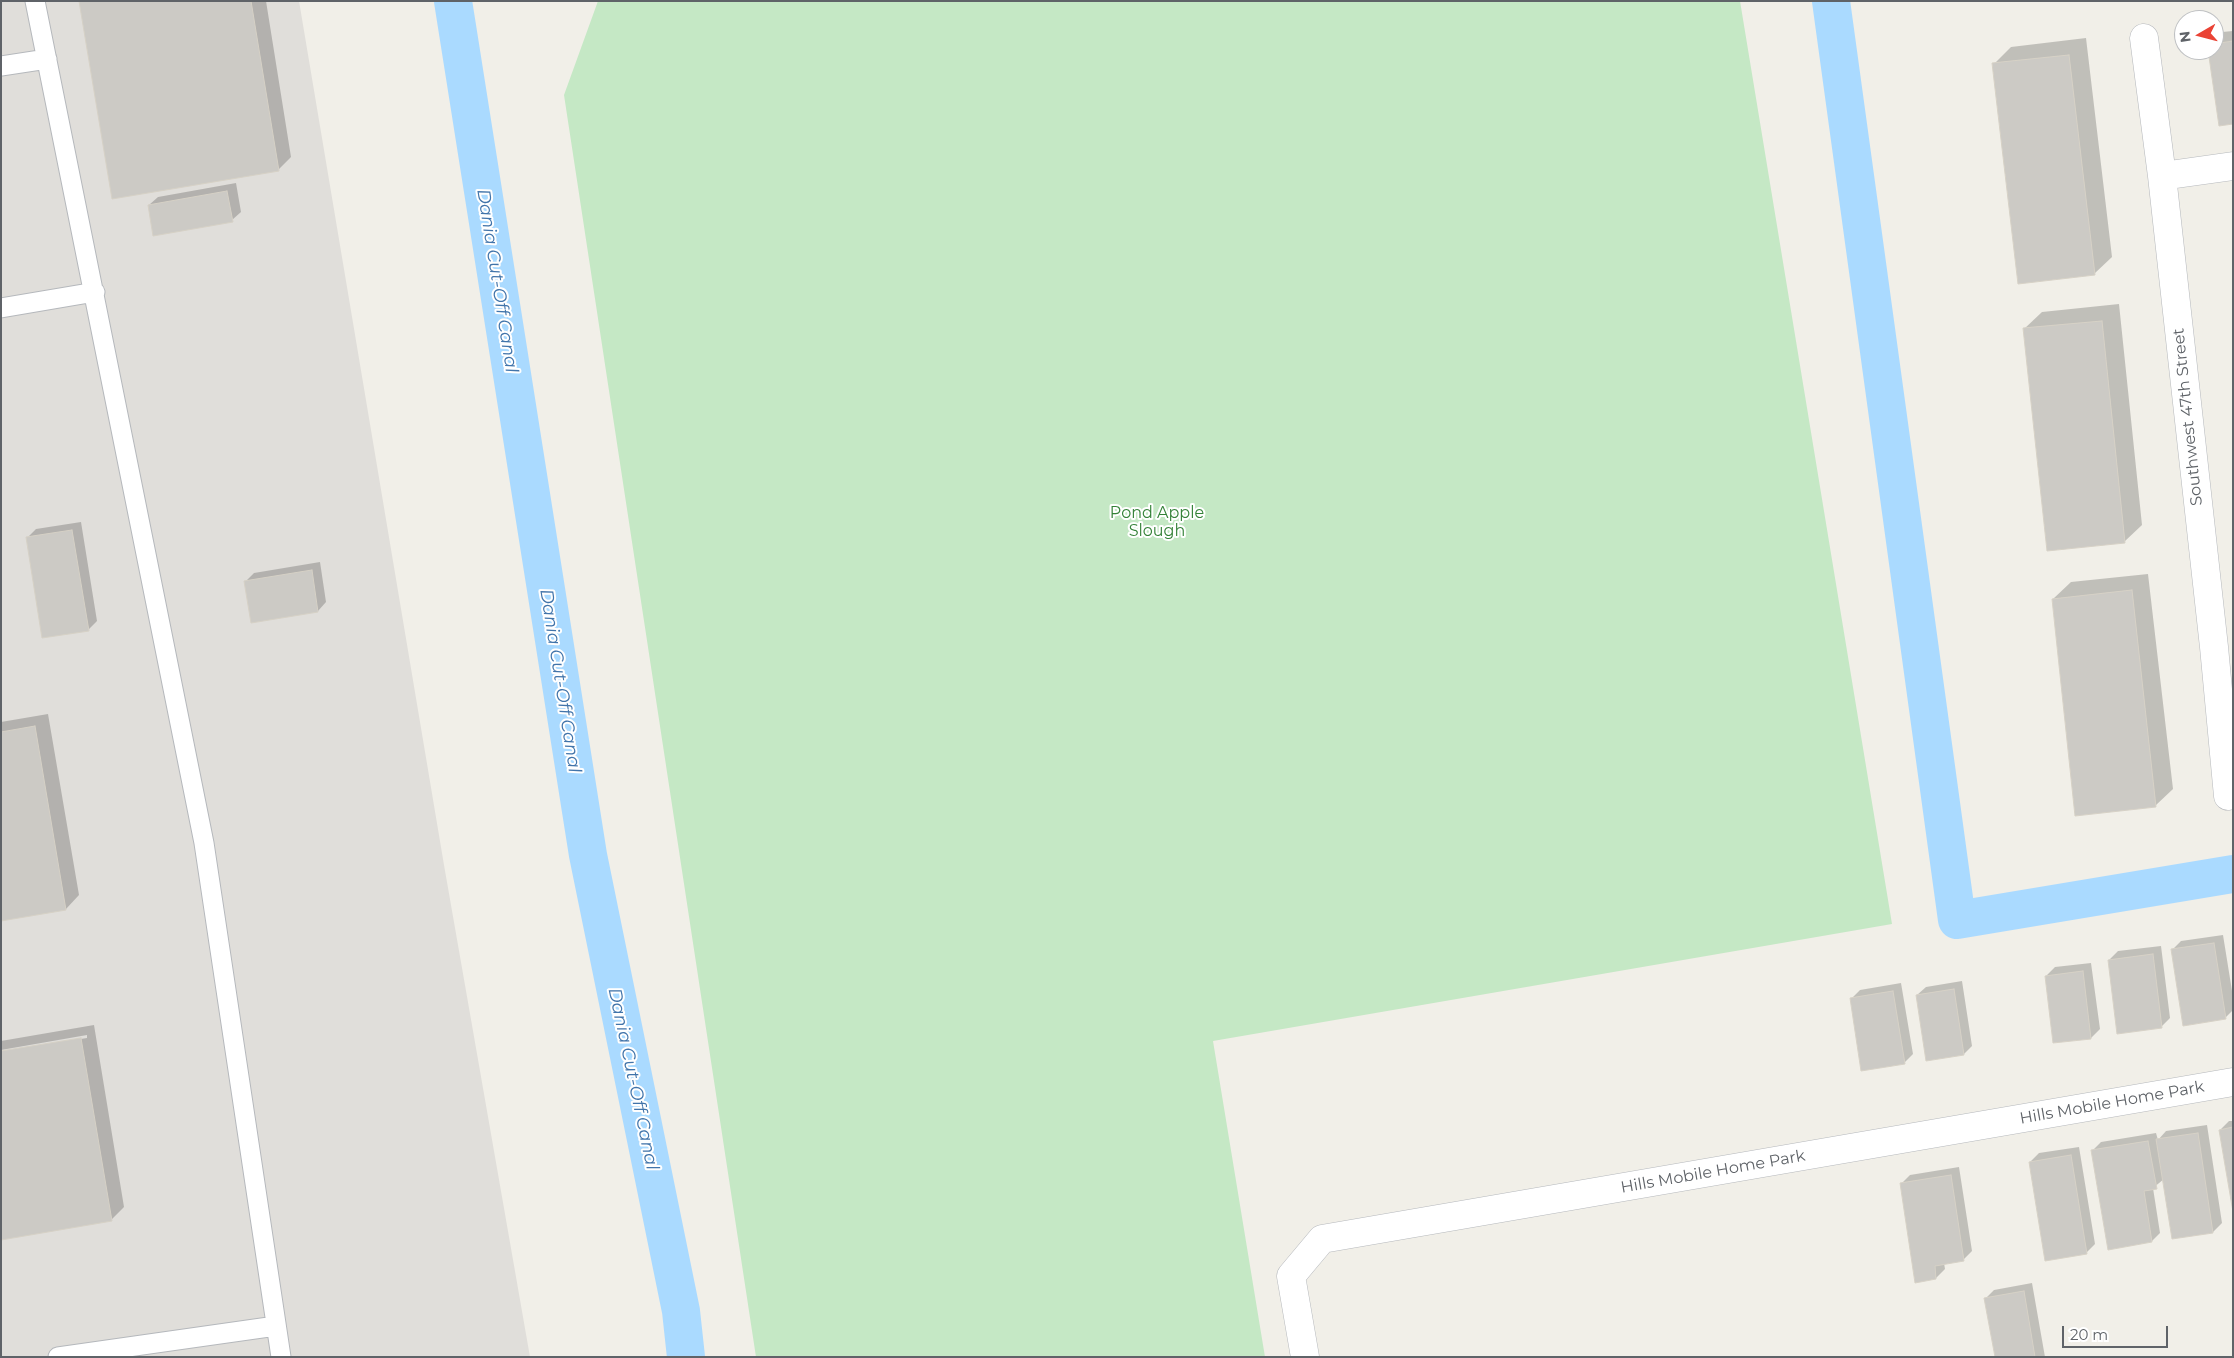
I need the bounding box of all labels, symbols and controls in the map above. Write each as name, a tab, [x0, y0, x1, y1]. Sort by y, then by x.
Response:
north arrow	[2174, 10, 2224, 60]
text: N	[2175, 30, 2195, 44]
water label: Dania Cut-Off Canal	[472, 188, 522, 374]
street label: Southwest 47th Street	[2169, 327, 2207, 507]
park label: Pond Apple Slough	[1110, 503, 1204, 541]
water label: Dania Cut-Off Canal	[535, 588, 585, 774]
water label: Dania Cut-Off Canal	[603, 986, 663, 1172]
street label: Hills Mobile Home Park	[2018, 1077, 2206, 1129]
street label: Hills Mobile Home Park	[1619, 1146, 1807, 1198]
scale bar	[2064, 1316, 2170, 1348]
text: 20 m	[2070, 1325, 2108, 1344]

